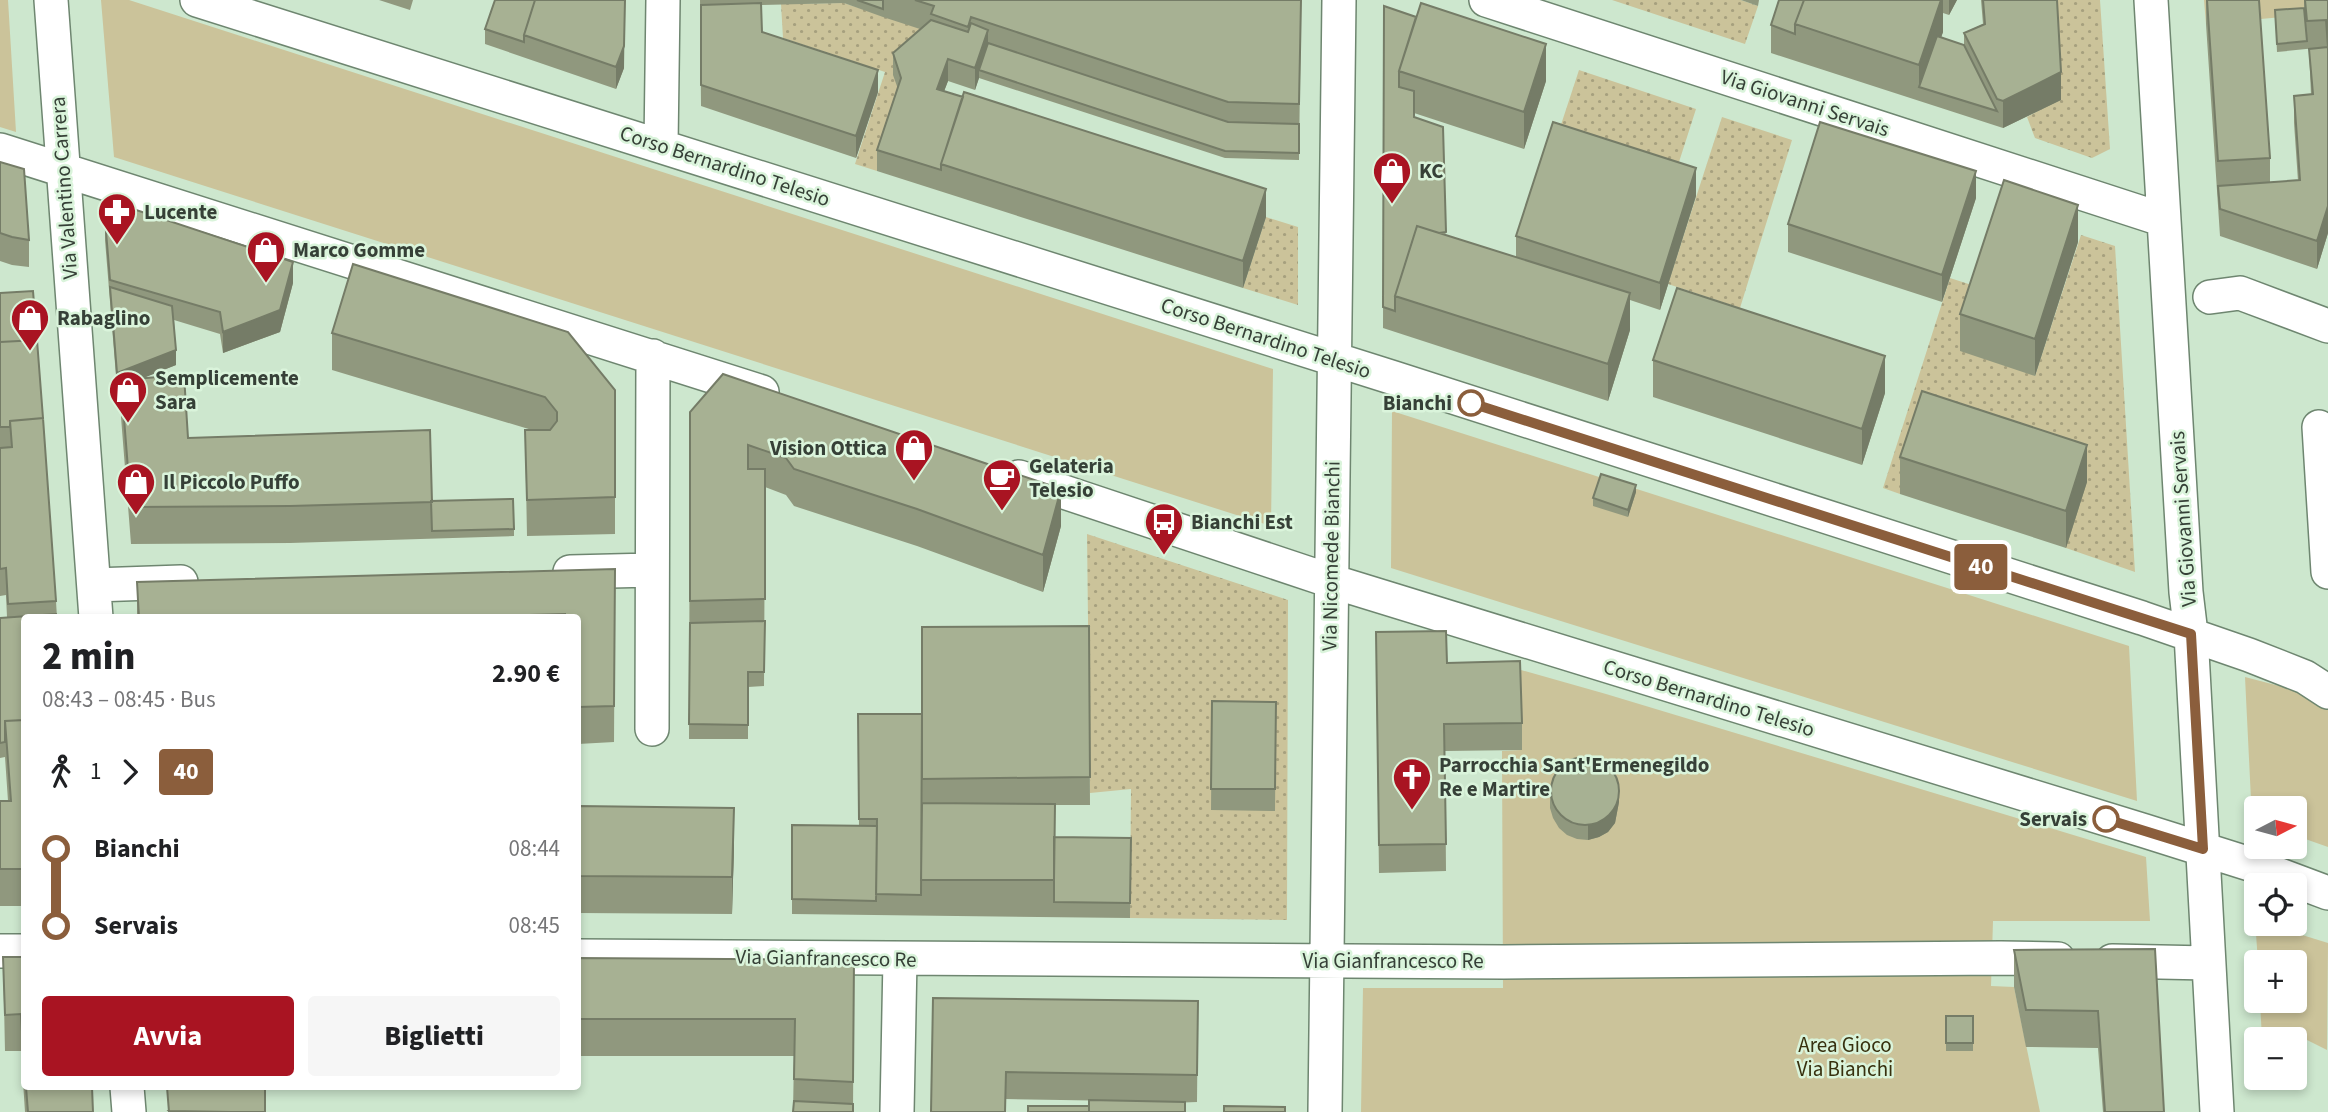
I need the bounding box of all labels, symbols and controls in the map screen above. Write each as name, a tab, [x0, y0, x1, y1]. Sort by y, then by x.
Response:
street label: Via Giovanni Servais	[1717, 62, 1893, 145]
street label: Via Valentino Carrera	[43, 96, 85, 280]
street label: Corso Bernardino Telesio	[616, 118, 834, 214]
shop icon: KC	[1371, 150, 1413, 205]
place label: KC	[1419, 156, 1444, 186]
pharmacy icon: Lucente	[96, 191, 138, 246]
place label: Lucente	[144, 197, 217, 227]
shop icon: Marco Gomme	[245, 229, 287, 284]
place label: Marco Gomme	[293, 235, 425, 265]
street label: Corso Bernardino Telesio	[1157, 290, 1375, 386]
shop icon: Rabaglino	[9, 297, 51, 352]
place label: Rabaglino	[57, 303, 150, 333]
place label: Semplicemente Sara	[155, 363, 299, 417]
shop icon: Semplicemente Sara	[107, 369, 149, 424]
place label: Bianchi	[1383, 388, 1452, 418]
marker: Bianchi	[1458, 390, 1484, 416]
shop icon: Vision Ottica	[893, 427, 935, 482]
street label: Via Giovanni Servais	[2162, 430, 2204, 608]
place label: Vision Ottica	[769, 433, 887, 463]
place label: Gelateria Telesio	[1029, 451, 1114, 505]
cafe icon: Gelateria Telesio	[981, 457, 1023, 512]
shop icon: Il Piccolo Puffo	[115, 461, 157, 516]
street label: Via Nicomede Bianchi	[1314, 461, 1348, 651]
place label: Il Piccolo Puffo	[163, 467, 300, 497]
bus stop icon: Bianchi Est	[1143, 501, 1185, 556]
place label: Bianchi Est	[1191, 507, 1293, 537]
line badge: 40	[1950, 544, 2012, 590]
text: 40	[1968, 549, 1994, 584]
text: 2 min	[42, 630, 135, 684]
street label: Corso Bernardino Telesio	[1600, 652, 1818, 744]
text: 2.90 €	[492, 655, 560, 692]
text: 08:43 – 08:45 · Bus	[42, 683, 216, 716]
place label: Parrocchia Sant'Ermenegildo Re e Martire	[1439, 750, 1709, 804]
icon: walk	[42, 753, 80, 791]
icon: forward	[111, 753, 149, 791]
text: 40	[173, 754, 199, 789]
text: 1	[90, 755, 101, 788]
church icon: Parrocchia Sant'Ermenegildo Re e Martire	[1391, 756, 1433, 811]
north arrow	[2244, 796, 2306, 859]
map controls	[2244, 796, 2307, 1090]
place label: Servais	[2019, 804, 2087, 834]
marker: Servais	[2093, 806, 2119, 832]
text: Bianchi	[94, 830, 180, 867]
text: 08:44	[509, 832, 560, 865]
button: locate	[2244, 873, 2307, 936]
text: Servais	[94, 907, 178, 944]
text: 08:45	[509, 909, 560, 942]
street label: Via Gianfrancesco Re	[735, 941, 917, 975]
street label: Via Gianfrancesco Re	[1302, 946, 1484, 976]
button: +	[2244, 950, 2307, 1013]
button: Avvia	[42, 996, 294, 1076]
button: Biglietti	[308, 996, 560, 1076]
button: −	[2244, 1027, 2307, 1090]
park label: Area Gioco Via Bianchi	[1797, 1030, 1893, 1084]

